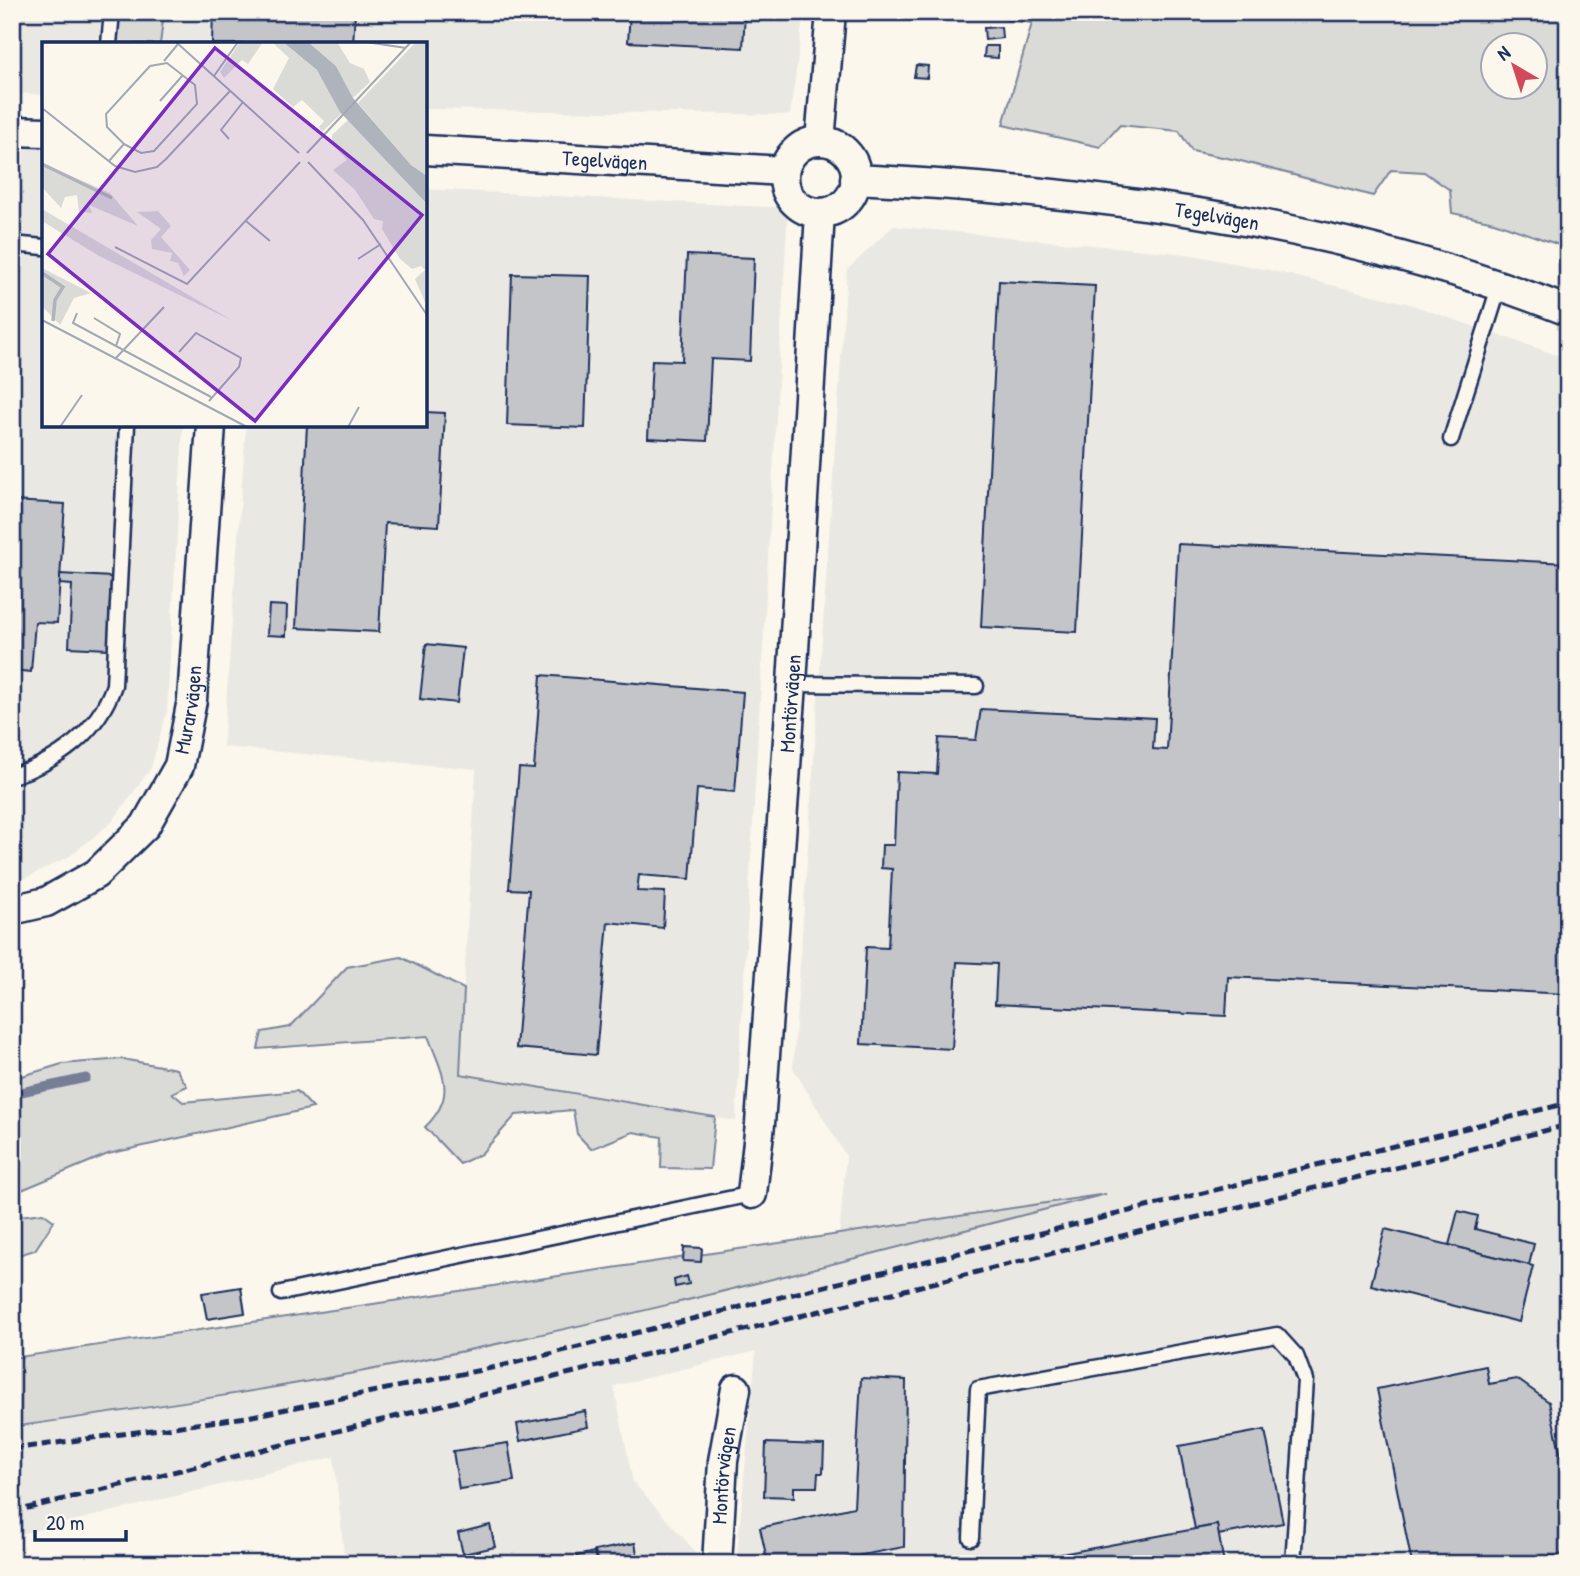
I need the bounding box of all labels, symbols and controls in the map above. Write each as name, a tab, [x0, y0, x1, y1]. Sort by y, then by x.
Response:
north arrow	[1478, 32, 1548, 102]
text: N	[1491, 40, 1515, 66]
inset map	[42, 42, 427, 427]
street label: Tegelvägen	[561, 143, 648, 177]
street label: Tegelvägen	[1173, 195, 1262, 237]
street label: Montörvägen	[772, 654, 808, 754]
street label: Murarvägen	[167, 665, 208, 756]
street label: Montörvägen	[704, 1424, 743, 1525]
scale bar	[35, 1499, 126, 1543]
text: 20 m	[46, 1508, 84, 1537]

